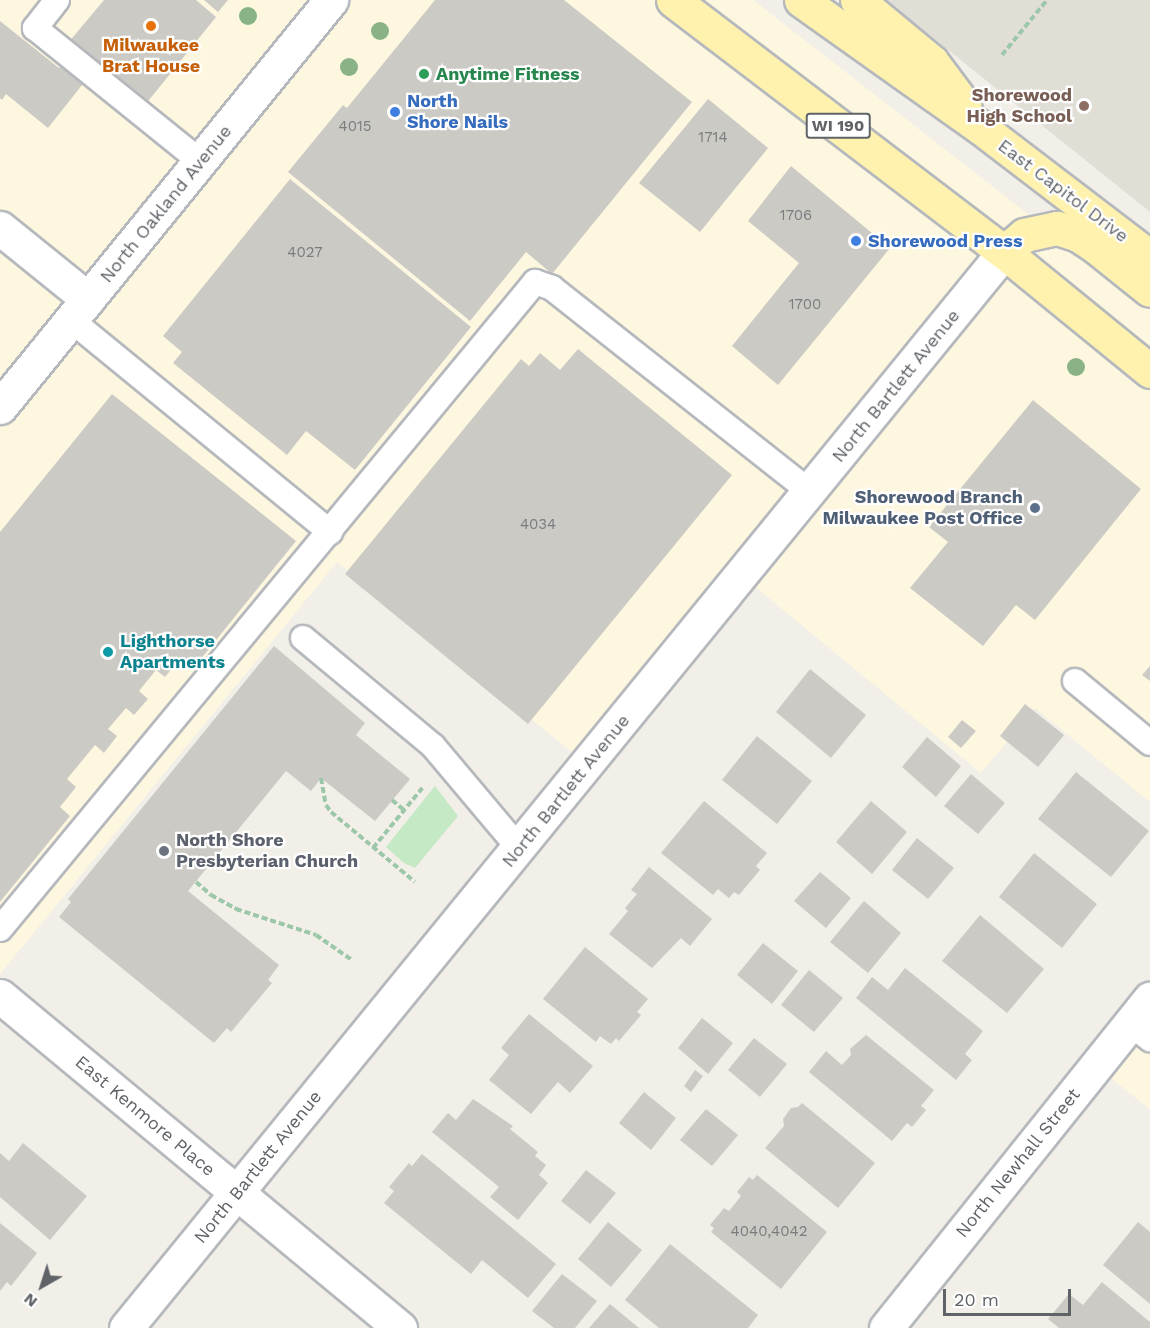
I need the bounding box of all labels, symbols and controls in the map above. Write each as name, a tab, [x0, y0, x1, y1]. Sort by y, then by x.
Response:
marker: Milwaukee Brat House	[144, 19, 158, 33]
place label: Milwaukee Brat House	[102, 35, 200, 78]
place label: Anytime Fitness	[436, 63, 580, 85]
marker: Anytime Fitness	[417, 67, 431, 81]
place label: Shorewood High School	[967, 85, 1072, 128]
place label: North Shore Nails	[407, 91, 508, 134]
marker: Shorewood High School	[1077, 99, 1091, 113]
marker: North Shore Nails	[388, 105, 402, 119]
road number: WI 190	[805, 113, 871, 139]
house number: 4015	[338, 118, 372, 136]
street label: North Oakland Avenue	[96, 121, 236, 287]
house number: 1714	[698, 129, 728, 147]
street label: East Capitol Drive	[993, 135, 1133, 247]
house number: 1706	[780, 207, 812, 225]
place label: Shorewood Press	[868, 230, 1023, 252]
marker: Shorewood Press	[849, 234, 863, 248]
house number: 4027	[287, 244, 323, 262]
house number: 1700	[789, 296, 821, 314]
street label: North Bartlett Avenue	[827, 305, 965, 467]
place label: Shorewood Branch Milwaukee Post Office	[822, 487, 1023, 530]
marker: Shorewood Branch Milwaukee Post Office	[1028, 501, 1042, 515]
house number: 4034	[520, 516, 556, 534]
place label: Lighthorse Apartments	[120, 631, 225, 674]
marker: Lighthorse Apartments	[101, 645, 115, 659]
street label: North Bartlett Avenue	[497, 710, 635, 872]
place label: North Shore Presbyterian Church	[176, 830, 358, 872]
marker: North Shore Presbyterian Church	[157, 844, 171, 858]
street label: East Kenmore Place	[71, 1051, 219, 1181]
street label: North Newhall Street	[951, 1084, 1085, 1242]
street label: North Bartlett Avenue	[189, 1086, 327, 1248]
house number: 4040,4042	[731, 1223, 807, 1241]
north arrow	[12, 1256, 72, 1316]
scale bar	[946, 1277, 1074, 1315]
text: N	[20, 1289, 41, 1311]
text: 20 m	[954, 1289, 999, 1310]

